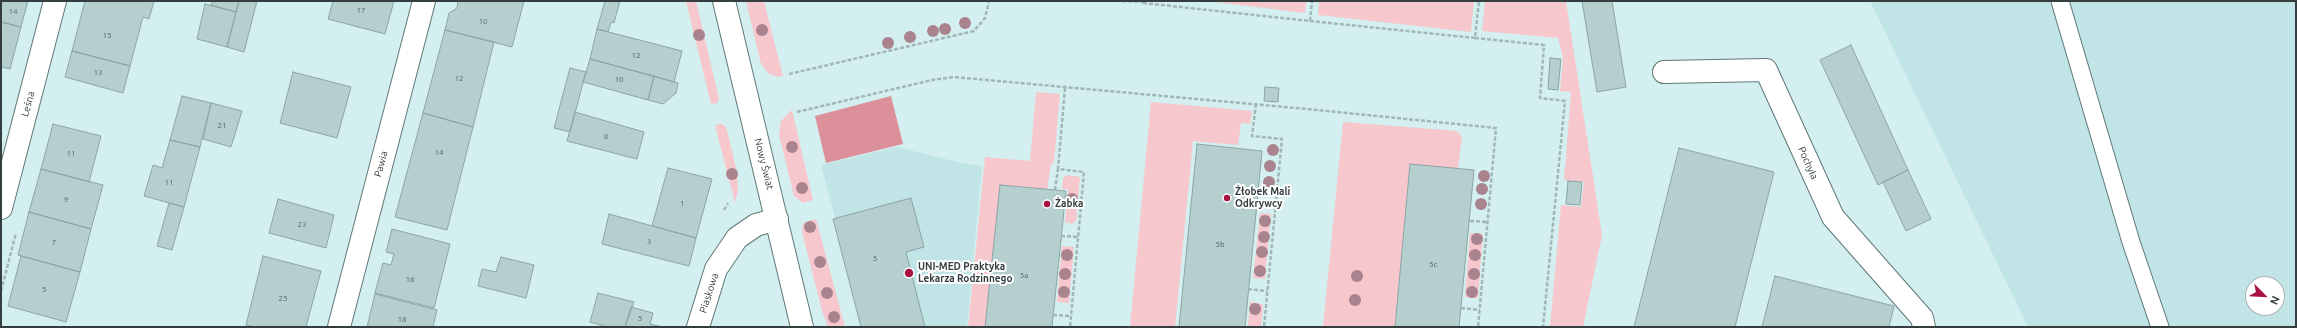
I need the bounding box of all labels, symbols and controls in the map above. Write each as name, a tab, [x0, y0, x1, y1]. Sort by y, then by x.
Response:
house number: 17	[356, 5, 366, 15]
house number: 14	[8, 6, 18, 16]
house number: 10	[478, 16, 488, 26]
house number: 15	[102, 30, 112, 40]
house number: 12	[631, 50, 641, 60]
house number: 13	[93, 67, 103, 77]
house number: 12	[454, 73, 464, 83]
house number: 10	[614, 74, 624, 84]
street label: Leśna	[19, 90, 37, 118]
house number: 21	[217, 120, 227, 130]
house number: 8	[604, 131, 608, 141]
street label: Nowy Świat	[752, 137, 776, 191]
street label: Pochyła	[1795, 145, 1821, 181]
house number: 14	[434, 147, 444, 157]
house number: 11	[66, 148, 76, 158]
street label: Pawia	[372, 150, 390, 178]
house number: 11	[164, 177, 174, 187]
place label: Żłobek Mali Odkrywcy	[1235, 186, 1290, 210]
marker: Żłobek Mali Odkrywcy	[1222, 193, 1232, 203]
house number: 9	[64, 194, 68, 204]
house number: 1	[680, 198, 684, 208]
place label: Żabka	[1055, 198, 1083, 210]
marker: Żabka	[1042, 199, 1052, 209]
house number: 23	[297, 219, 307, 229]
house number: 3	[647, 236, 651, 246]
house number: 7	[52, 237, 56, 247]
house number: 5b	[1215, 239, 1225, 249]
house number: 5	[873, 253, 877, 263]
house number: 5c	[1429, 259, 1437, 269]
place label: UNI-MED Praktyka Lekarza Rodzinnego	[918, 261, 1012, 284]
marker: UNI-MED Praktyka Lekarza Rodzinnego	[903, 267, 915, 279]
house number: 5a	[1020, 270, 1028, 280]
street label: Piaskowa	[697, 271, 721, 315]
house number: 16	[405, 274, 415, 284]
north arrow	[2245, 276, 2285, 316]
house number: 5	[42, 284, 46, 294]
house number: 25	[278, 293, 288, 303]
text: N	[2268, 294, 2282, 307]
house number: 5	[638, 313, 642, 323]
house number: 18	[397, 314, 407, 324]

